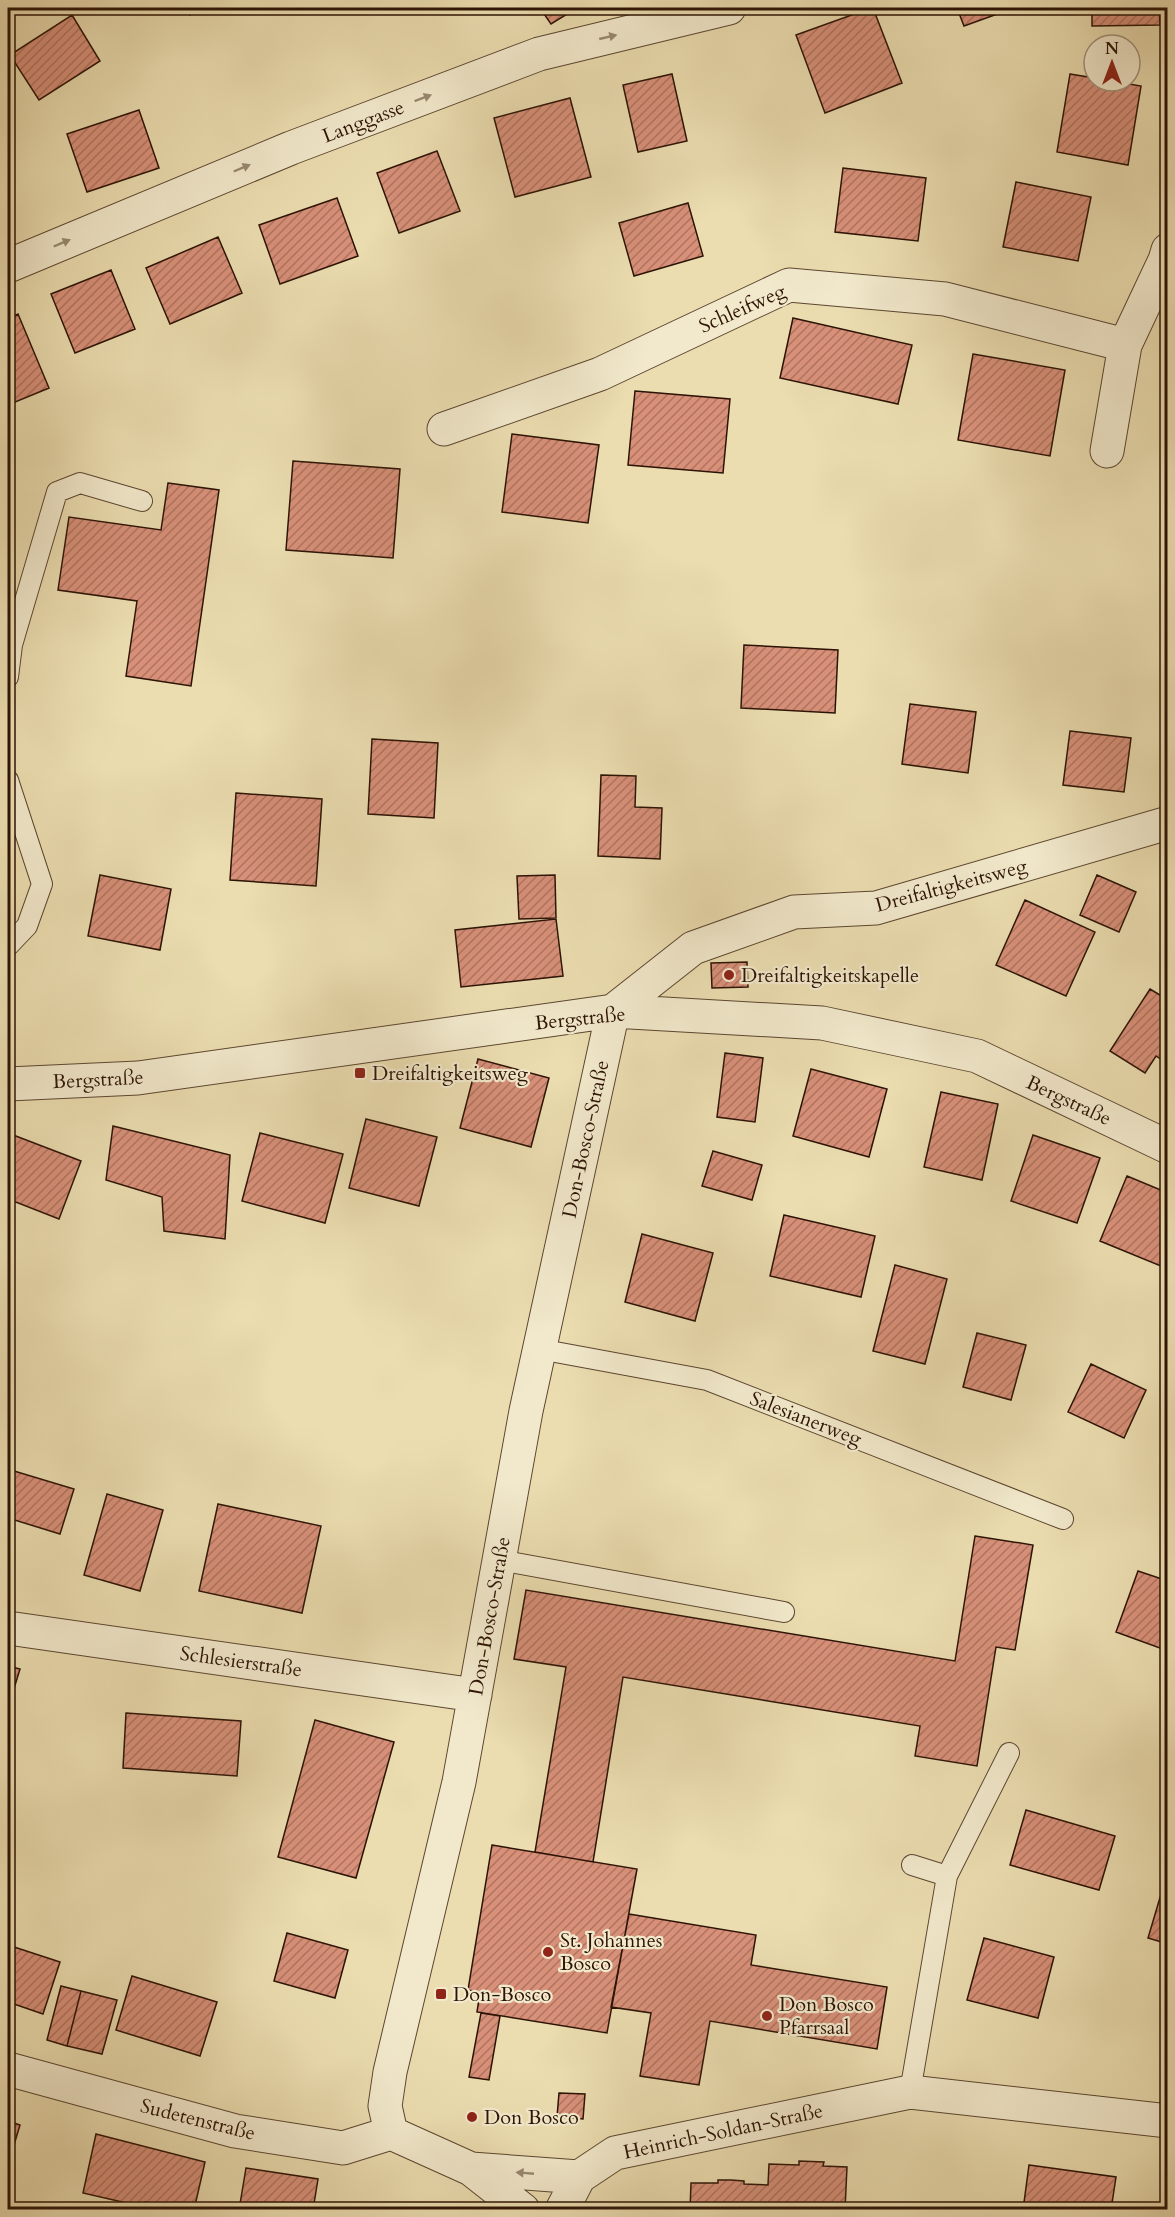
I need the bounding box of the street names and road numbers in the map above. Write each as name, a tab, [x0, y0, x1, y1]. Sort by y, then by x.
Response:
street label: Langgasse	[318, 94, 408, 149]
street label: Schleifweg	[695, 277, 791, 340]
street label: Dreifaltigkeitsweg	[872, 852, 1031, 919]
street label: Bergstraße	[533, 1000, 627, 1037]
street label: Don-Bosco-Straße	[556, 1058, 615, 1220]
street label: Bergstraße	[52, 1064, 144, 1095]
street label: Bergstraße	[1022, 1069, 1116, 1132]
street label: Salesianerweg	[746, 1385, 866, 1452]
street label: Don-Bosco-Straße	[462, 1535, 517, 1697]
street label: Schlesierstraße	[178, 1640, 304, 1683]
street label: Sudetenstraße	[138, 2092, 258, 2147]
street label: Heinrich-Soldan-Straße	[621, 2097, 825, 2166]

